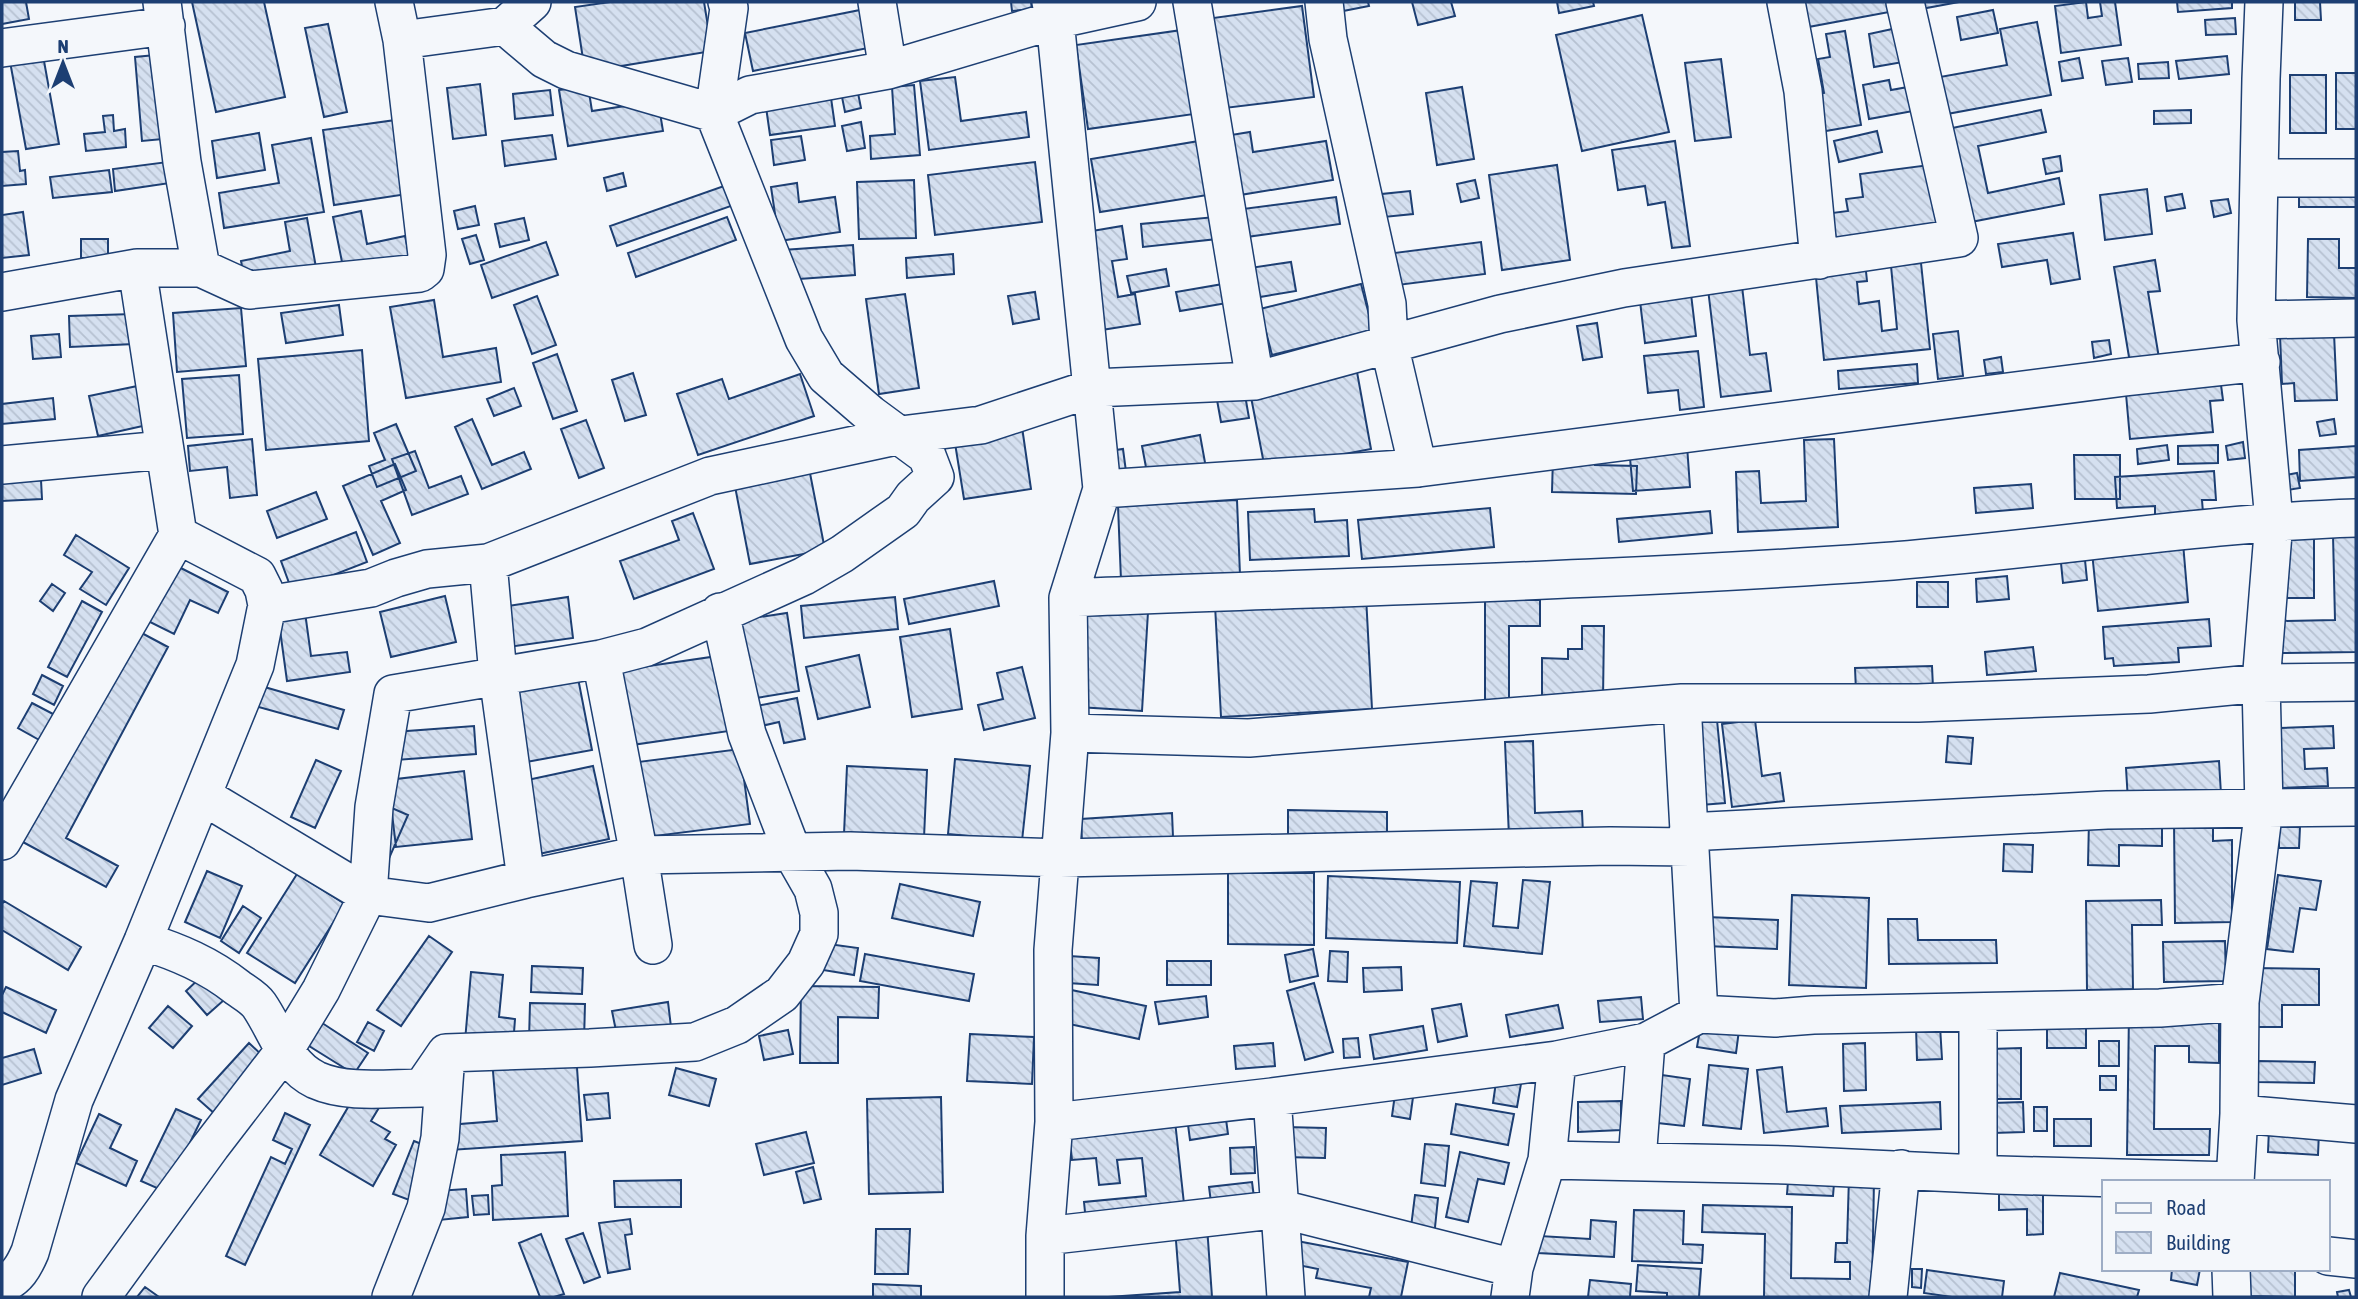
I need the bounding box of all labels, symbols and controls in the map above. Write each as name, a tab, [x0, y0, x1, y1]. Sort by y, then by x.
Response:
north arrow	[28, 28, 98, 98]
text: N	[57, 35, 69, 57]
legend	[2102, 1180, 2330, 1271]
text: Road	[2166, 1195, 2206, 1219]
text: Building	[2166, 1230, 2230, 1254]

